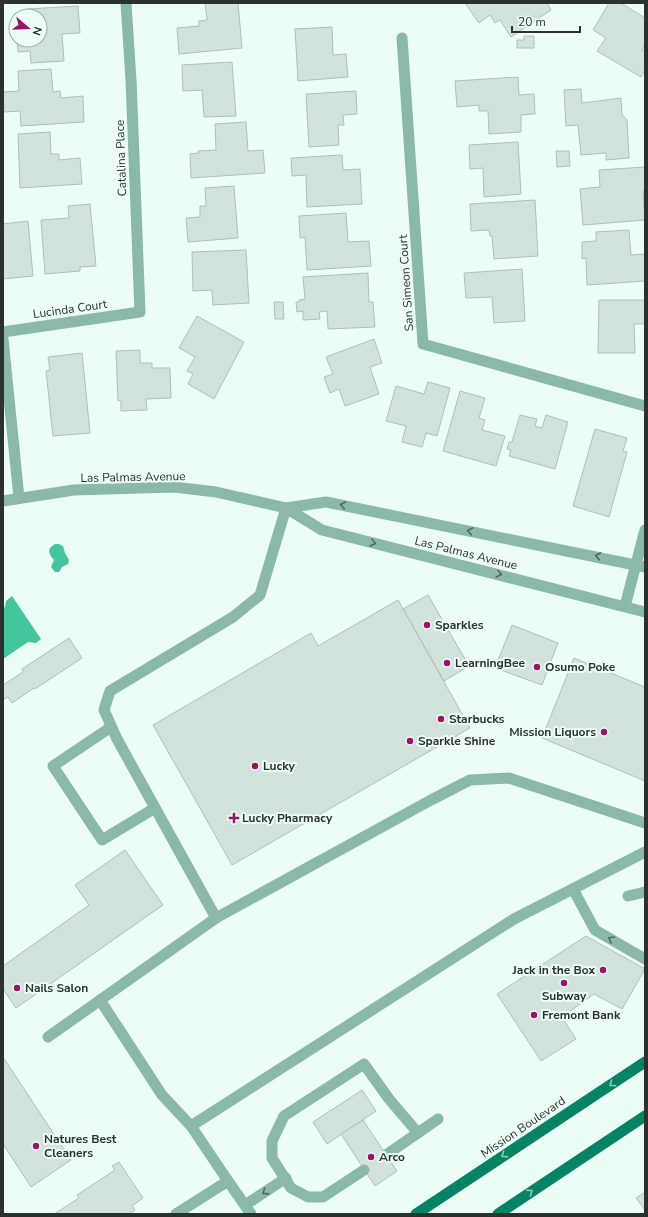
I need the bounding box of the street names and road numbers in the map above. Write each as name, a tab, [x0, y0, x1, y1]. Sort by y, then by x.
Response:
street label: Catalina Place	[112, 119, 130, 197]
street label: San Simeon Court	[395, 233, 417, 332]
street label: Lucinda Court	[32, 296, 109, 322]
street label: Las Palmas Avenue	[80, 468, 186, 486]
street label: Las Palmas Avenue	[413, 533, 519, 573]
street label: Mission Boulevard	[478, 1093, 568, 1161]

